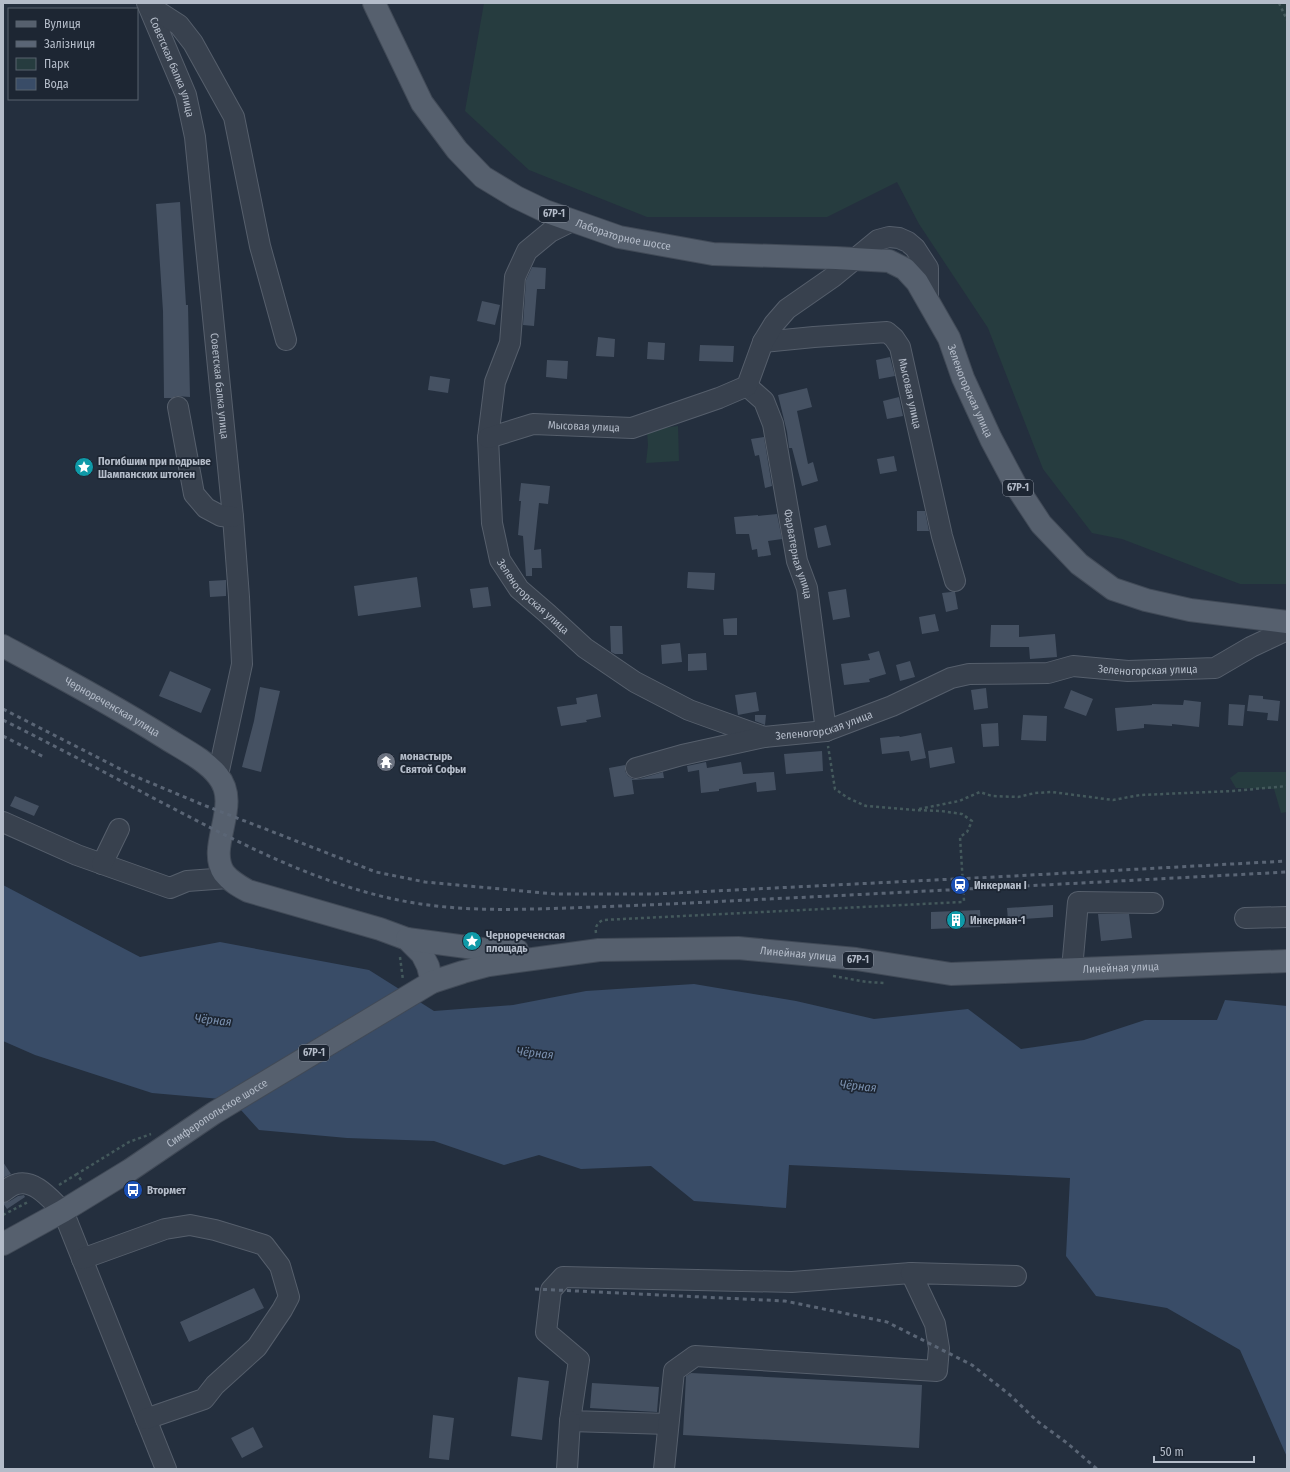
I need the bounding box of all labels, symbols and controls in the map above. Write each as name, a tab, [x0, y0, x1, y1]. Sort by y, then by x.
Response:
legend	[8, 8, 138, 100]
street label: Советская балка улица	[147, 15, 197, 118]
text: Вулиця	[44, 17, 81, 31]
text: Залізниця	[44, 37, 95, 51]
text: Парк	[44, 57, 70, 71]
text: Вода	[44, 77, 69, 91]
road number: 67Р-1	[539, 206, 569, 222]
street label: Лабораторное шоссе	[574, 216, 672, 253]
street label: Советская балка улица	[208, 332, 232, 440]
street label: Зеленогорская улица	[945, 343, 996, 439]
street label: Мысовая улица	[896, 357, 924, 430]
street label: Мысовая улица	[548, 418, 620, 434]
place label: Погибшим при подрыве Шампанских штолен	[98, 455, 211, 481]
place icon: Погибшим при подрыве Шампанских штолен	[73, 456, 95, 478]
road number: 67Р-1	[1003, 480, 1033, 496]
street label: Фарватерная улица	[782, 508, 815, 600]
street label: Зеленогорская улица	[494, 556, 572, 637]
street label: Зеленогорская улица	[1097, 662, 1198, 678]
street label: Чернореченская улица	[62, 674, 162, 739]
street label: Зеленогорская улица	[775, 708, 874, 742]
place label: монастырь Святой Софьи	[400, 750, 466, 776]
temple icon: монастырь Святой Софьи	[375, 751, 397, 773]
station icon: Инкерман I	[949, 874, 971, 896]
place label: Инкерман I	[974, 879, 1027, 892]
building icon: Инкерман-1	[945, 909, 967, 931]
place label: Инкерман-1	[970, 914, 1025, 927]
place label: Чернореченская площадь	[486, 929, 565, 955]
place icon: Чернореченская площадь	[461, 930, 483, 952]
street label: Линейная улица	[760, 944, 837, 964]
road number: 67Р-1	[843, 952, 873, 968]
street label: Линейная улица	[1082, 959, 1159, 975]
water label: Чёрная	[194, 1011, 232, 1029]
water label: Чёрная	[516, 1044, 554, 1062]
road number: 67Р-1	[299, 1045, 329, 1061]
street label: Симферопольское шоссе	[164, 1076, 270, 1150]
water label: Чёрная	[839, 1077, 877, 1095]
bus stop icon: Втормет	[122, 1179, 144, 1201]
place label: Втормет	[147, 1184, 186, 1197]
scale bar	[1154, 1438, 1254, 1464]
text: 50 m	[1160, 1445, 1184, 1459]

